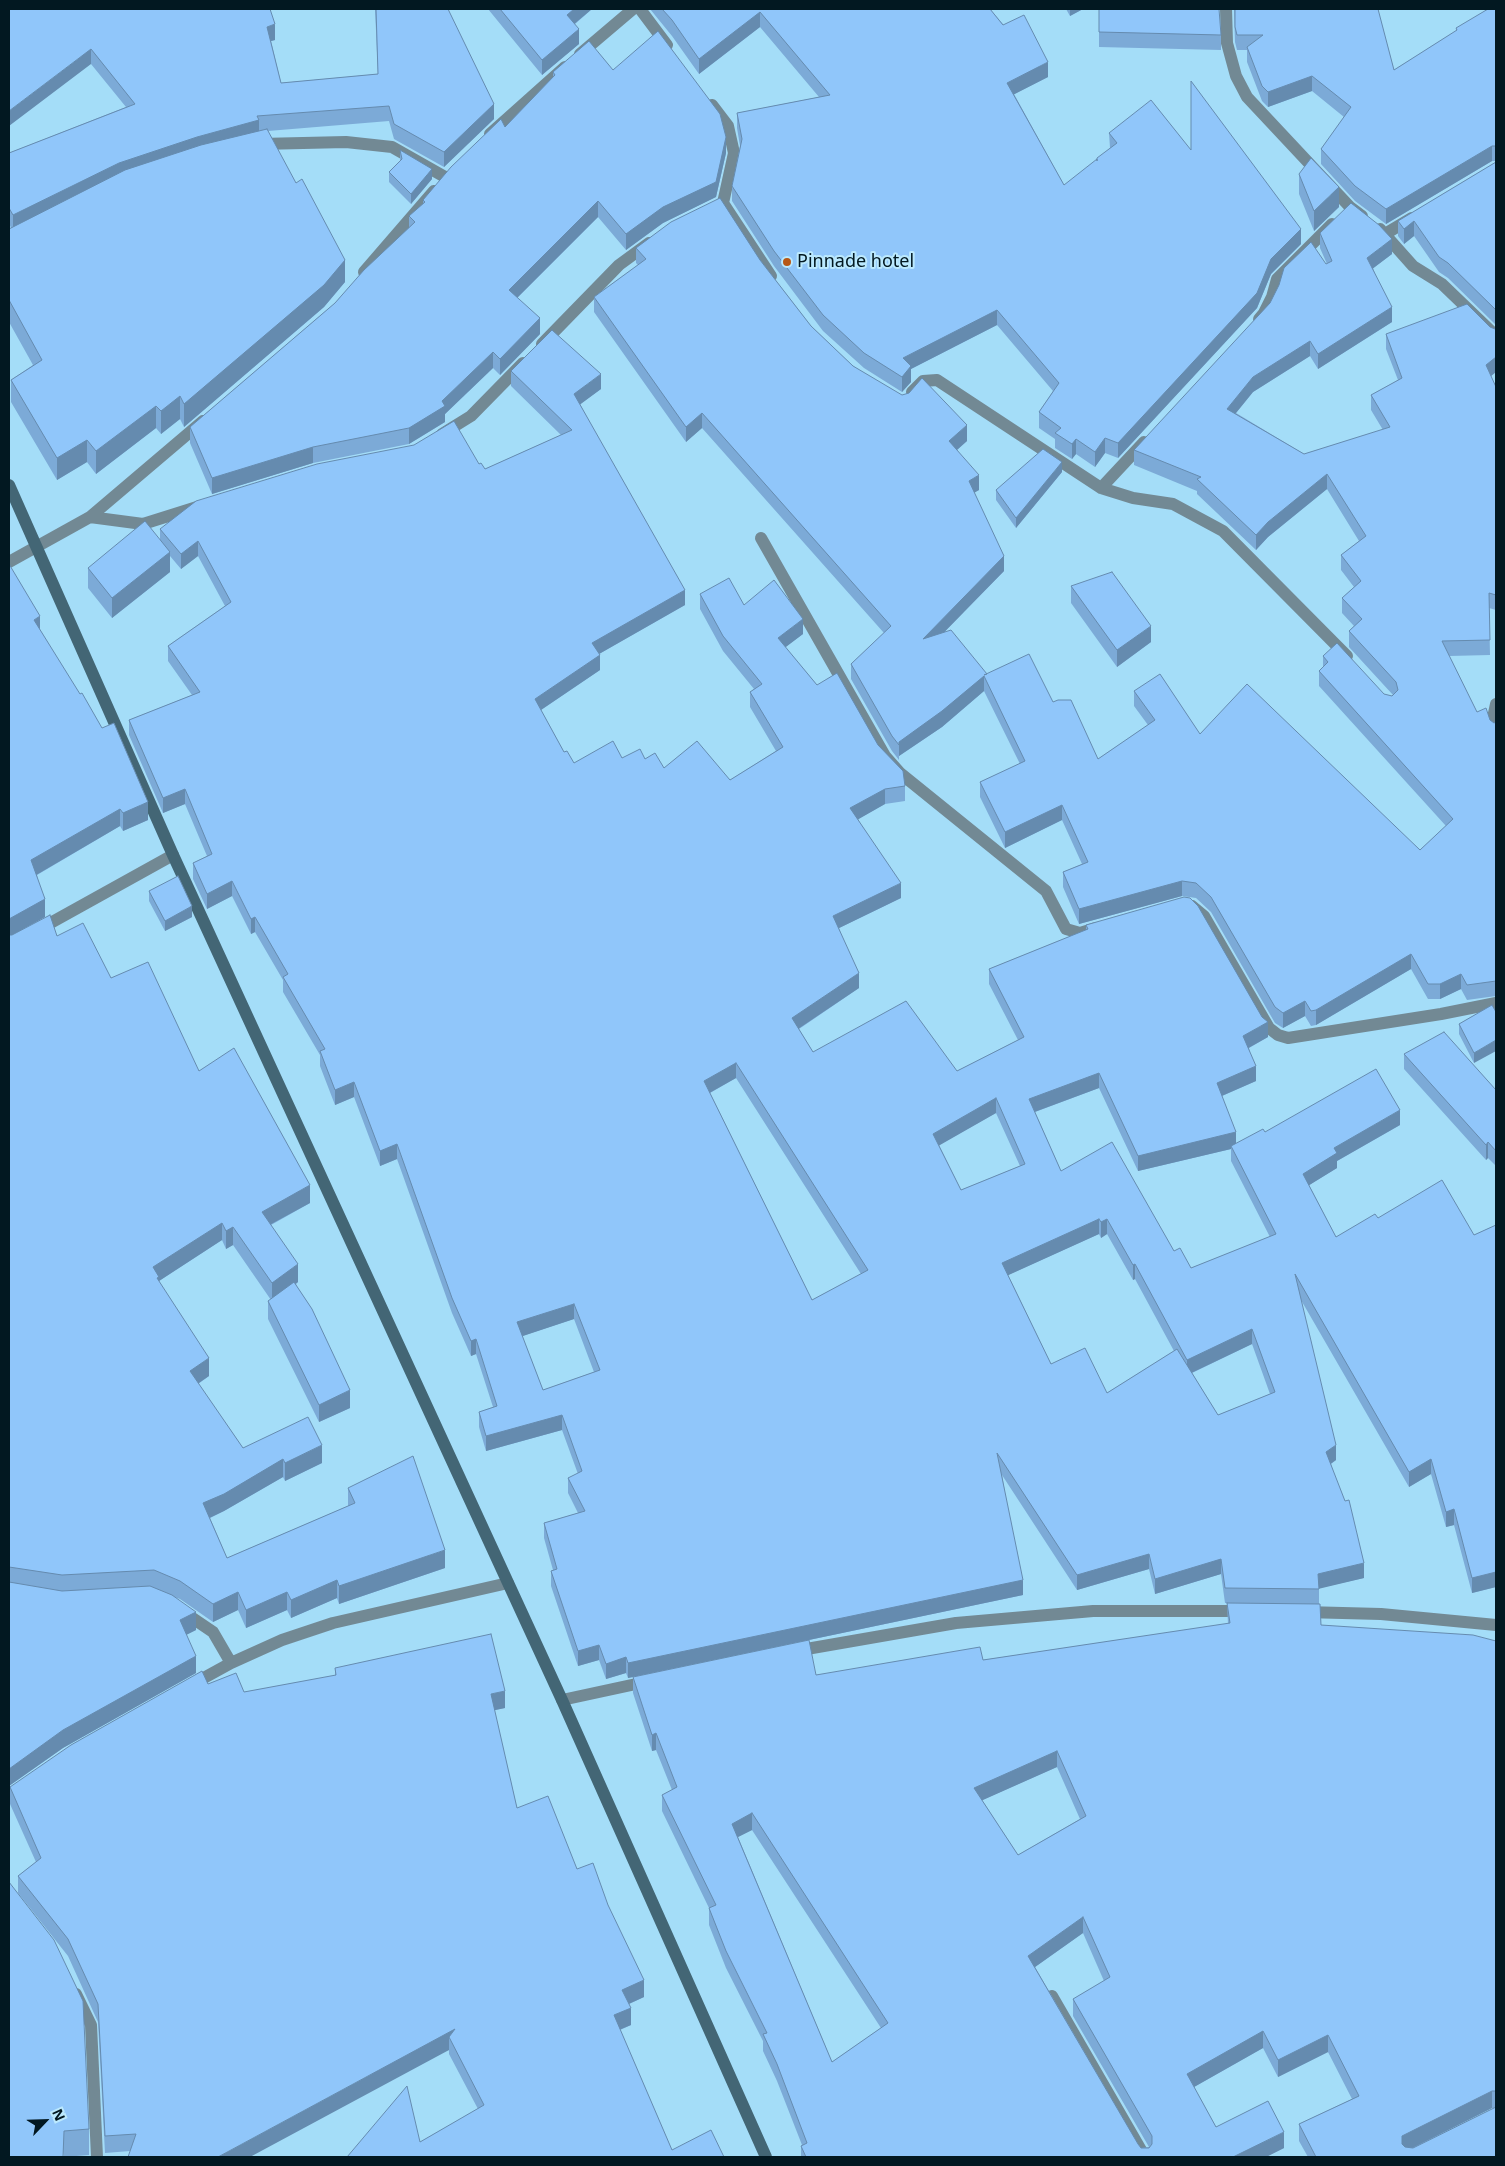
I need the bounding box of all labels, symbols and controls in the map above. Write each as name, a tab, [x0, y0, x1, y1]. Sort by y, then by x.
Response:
place label: Pinnade hotel	[797, 251, 914, 273]
marker: Pinnade hotel	[781, 256, 793, 268]
north arrow	[20, 2096, 70, 2146]
text: N	[48, 2106, 70, 2124]

